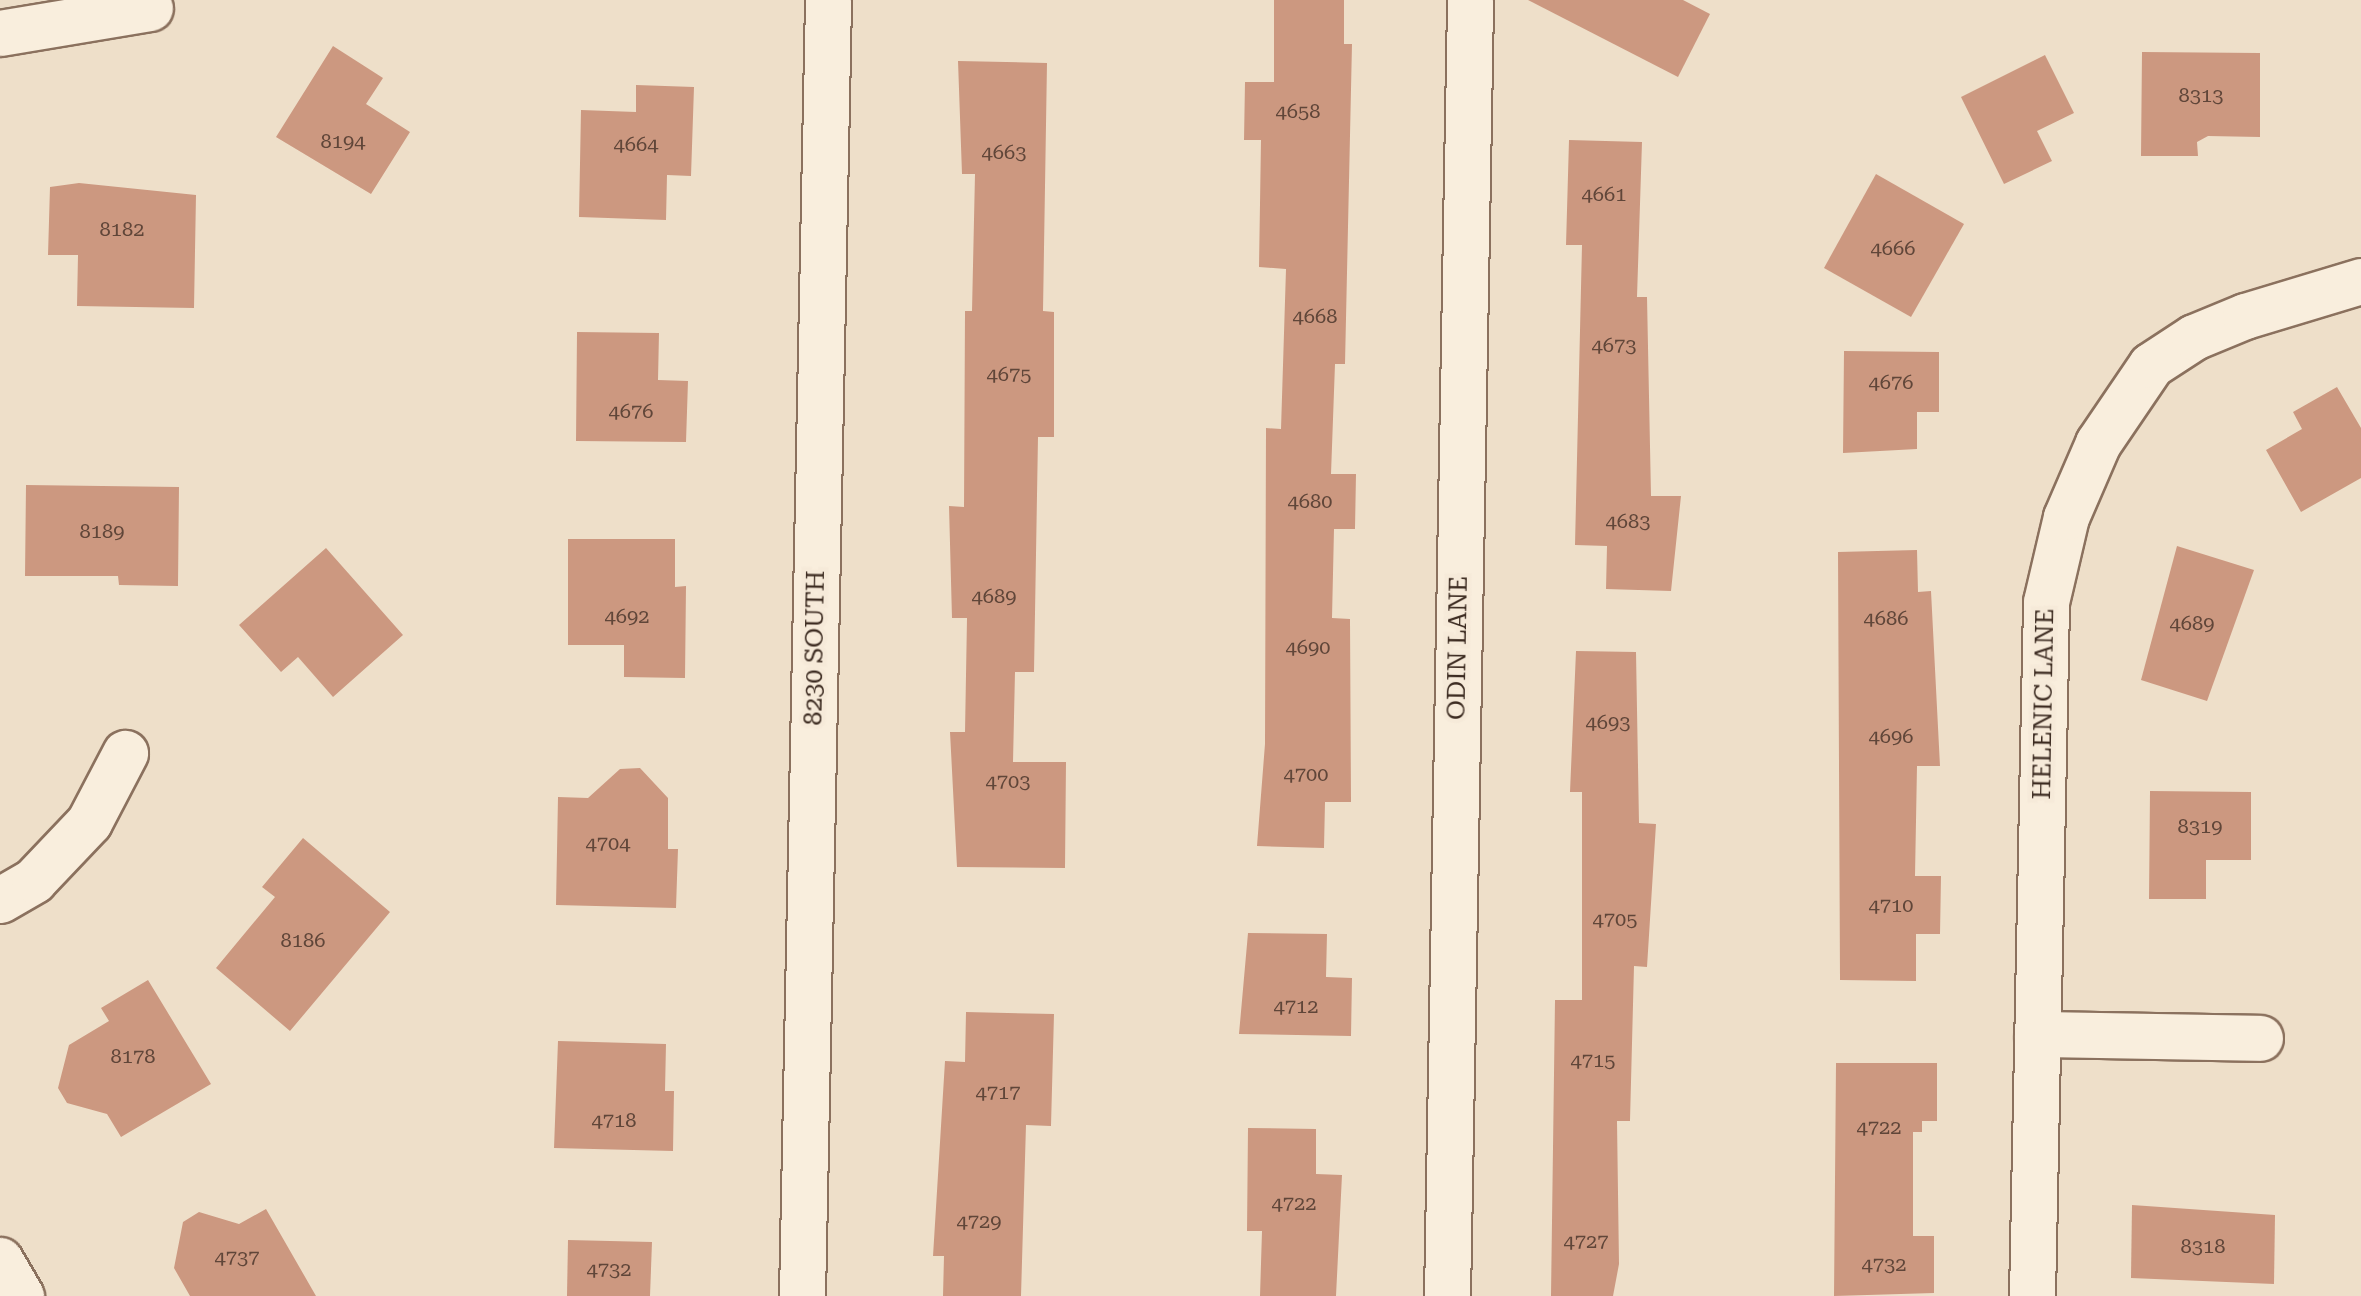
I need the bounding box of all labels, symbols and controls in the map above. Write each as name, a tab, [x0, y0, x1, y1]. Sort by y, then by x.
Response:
house number: 8313	[2179, 83, 2223, 107]
house number: 4658	[1276, 99, 1320, 123]
house number: 8194	[321, 129, 365, 153]
house number: 4664	[614, 132, 658, 156]
house number: 4663	[982, 140, 1026, 164]
house number: 4661	[1582, 182, 1626, 206]
house number: 8182	[100, 217, 144, 241]
house number: 4666	[1871, 236, 1915, 260]
house number: 4668	[1293, 304, 1337, 328]
house number: 4673	[1592, 333, 1636, 357]
house number: 4675	[987, 362, 1031, 386]
house number: 4676	[1869, 370, 1913, 394]
house number: 4676	[609, 399, 653, 423]
house number: 4680	[1288, 489, 1332, 513]
house number: 4683	[1606, 509, 1650, 533]
house number: 8189	[80, 519, 124, 543]
street label: 8230 SOUTH	[799, 570, 831, 726]
street label: ODIN LANE	[1442, 576, 1474, 720]
house number: 4689	[972, 584, 1016, 608]
house number: 4692	[605, 604, 649, 628]
house number: 4686	[1864, 606, 1908, 630]
street label: HELENIC LANE	[2027, 608, 2061, 800]
house number: 4689	[2170, 611, 2214, 635]
house number: 4690	[1286, 635, 1330, 659]
house number: 4693	[1586, 710, 1630, 734]
house number: 4696	[1869, 724, 1913, 748]
house number: 4700	[1284, 762, 1328, 786]
house number: 4703	[986, 769, 1030, 793]
house number: 8319	[2178, 814, 2222, 838]
house number: 4704	[586, 831, 630, 855]
house number: 4710	[1869, 893, 1913, 917]
house number: 4705	[1593, 907, 1637, 931]
house number: 8186	[281, 928, 325, 952]
house number: 4712	[1274, 994, 1318, 1018]
house number: 8178	[111, 1044, 155, 1068]
house number: 4715	[1571, 1048, 1615, 1072]
house number: 4717	[976, 1080, 1020, 1104]
house number: 4718	[592, 1108, 636, 1132]
house number: 4722	[1857, 1115, 1901, 1139]
house number: 4722	[1272, 1191, 1316, 1215]
house number: 4729	[957, 1209, 1001, 1233]
house number: 4727	[1564, 1229, 1608, 1253]
house number: 8318	[2181, 1234, 2225, 1258]
house number: 4737	[215, 1245, 259, 1269]
house number: 4732	[1862, 1252, 1906, 1276]
house number: 4732	[587, 1257, 631, 1281]

